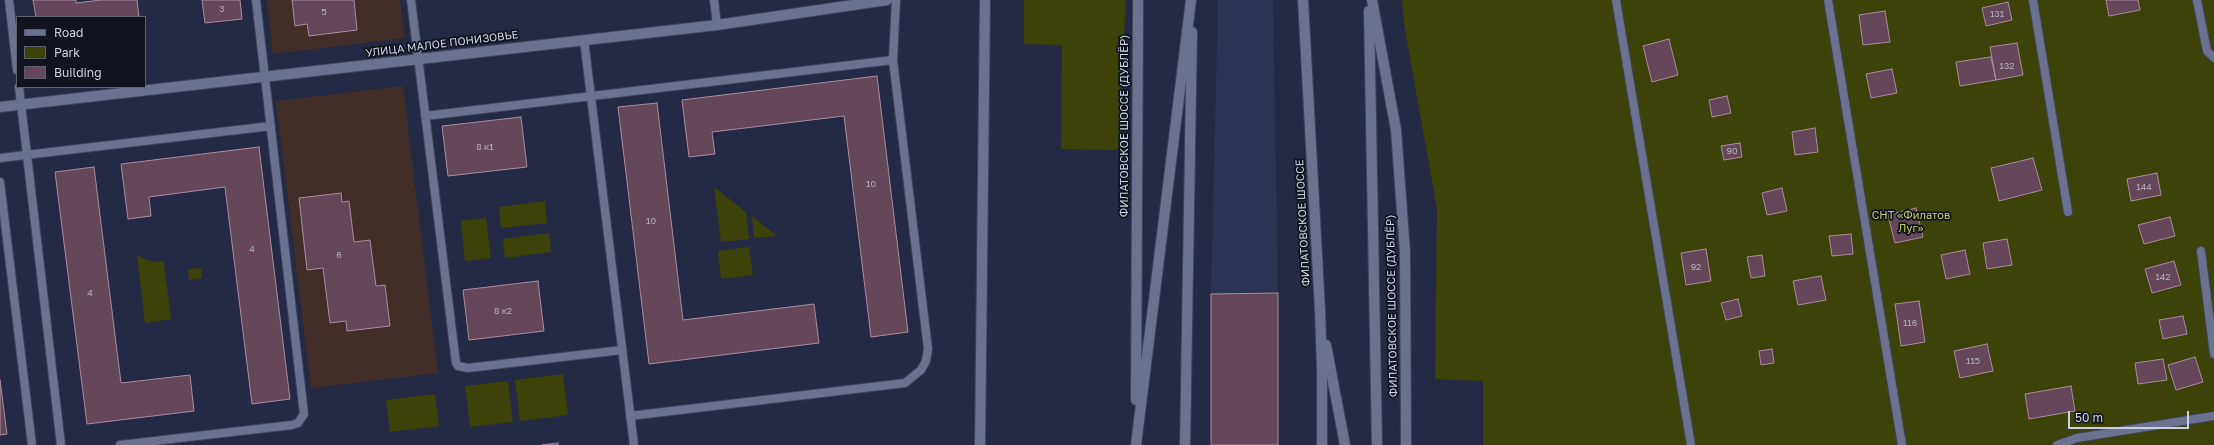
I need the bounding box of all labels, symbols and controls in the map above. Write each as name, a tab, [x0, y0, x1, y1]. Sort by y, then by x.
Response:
house number: 3	[219, 4, 225, 14]
house number: 5	[321, 7, 327, 17]
house number: 131	[1990, 9, 2004, 19]
legend	[16, 16, 146, 88]
text: Road	[54, 25, 83, 40]
street label: УЛИЦА МАЛОЕ ПОНИЗОВЬЕ	[365, 28, 519, 60]
street label: ФИЛАТОВСКОЕ ШОССЕ (ДУБЛЁР)	[1118, 35, 1132, 217]
text: Park	[54, 45, 80, 60]
house number: 132	[2000, 61, 2014, 71]
text: Building	[54, 65, 102, 80]
house number: 8 к1	[476, 142, 494, 152]
house number: 90	[1726, 146, 1738, 156]
street label: ФИЛАТОВСКОЕ ШОССЕ	[1293, 159, 1313, 287]
house number: 10	[866, 179, 876, 189]
house number: 144	[2136, 182, 2152, 192]
park label: СНТ «Филатов Луг»	[1872, 209, 1950, 235]
street label: ФИЛАТОВСКОЕ ШОССЕ (ДУБЛЁР)	[1384, 215, 1400, 397]
house number: 10	[646, 216, 656, 226]
house number: 4	[249, 244, 255, 254]
house number: 6	[336, 250, 342, 260]
house number: 92	[1691, 262, 1701, 272]
house number: 142	[2155, 272, 2171, 282]
house number: 4	[87, 288, 93, 298]
house number: 8 к2	[494, 306, 512, 316]
house number: 116	[1903, 318, 1917, 328]
house number: 115	[1966, 356, 1980, 366]
scale bar	[2070, 403, 2191, 429]
text: 50 m	[2075, 410, 2103, 425]

